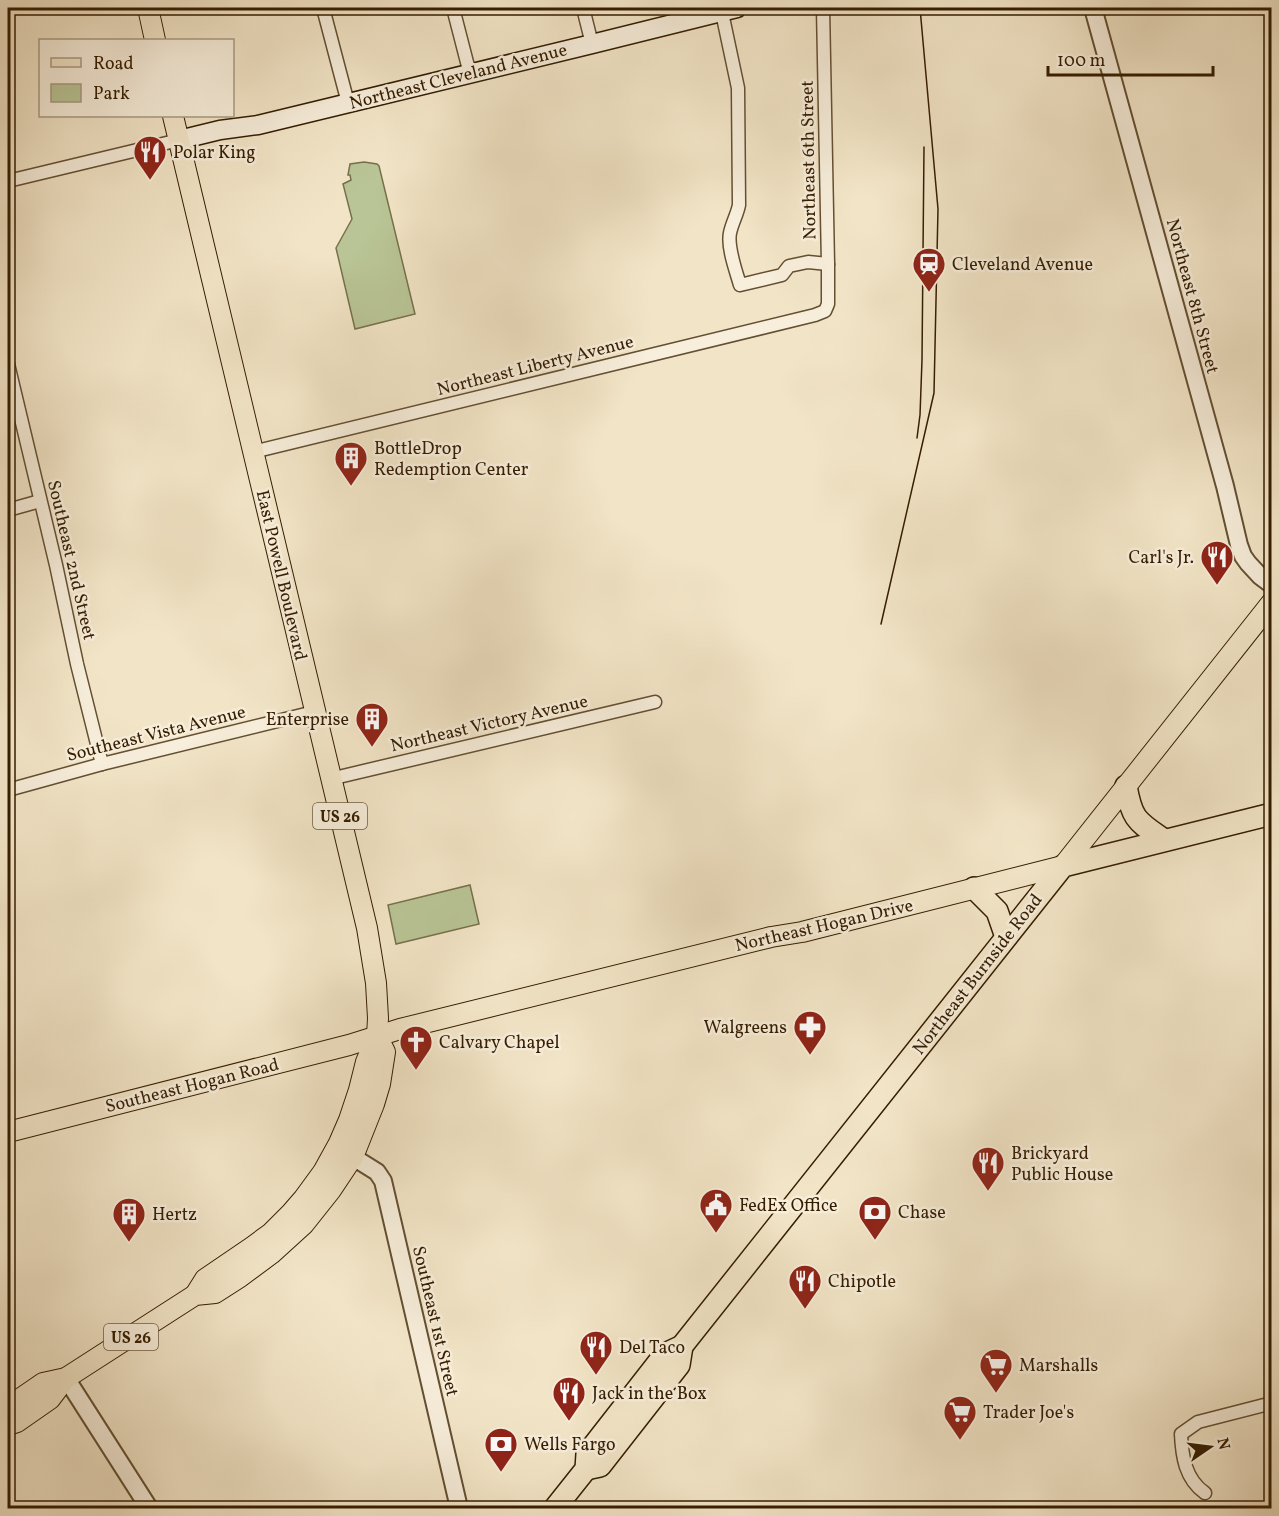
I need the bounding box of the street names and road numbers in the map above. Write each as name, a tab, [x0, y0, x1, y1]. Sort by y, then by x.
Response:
street label: Northeast Cleveland Avenue	[347, 38, 570, 117]
street label: Northeast 6th Street	[796, 80, 823, 240]
street label: Northeast 8th Street	[1159, 216, 1224, 377]
street label: Northeast Liberty Avenue	[434, 330, 636, 403]
street label: Southeast 2nd Street	[40, 478, 101, 643]
street label: East Powell Boulevard	[249, 488, 312, 663]
street label: Northeast Victory Avenue	[388, 690, 591, 759]
street label: Southeast Vista Avenue	[64, 700, 248, 769]
road number: US 26	[313, 803, 367, 829]
street label: Northeast Burnside Road	[907, 889, 1049, 1061]
street label: Northeast Hogan Drive	[733, 894, 916, 959]
street label: Southeast Hogan Road	[103, 1053, 282, 1120]
street label: Southeast 1st Street	[405, 1244, 464, 1399]
road number: US 26	[104, 1324, 158, 1350]

